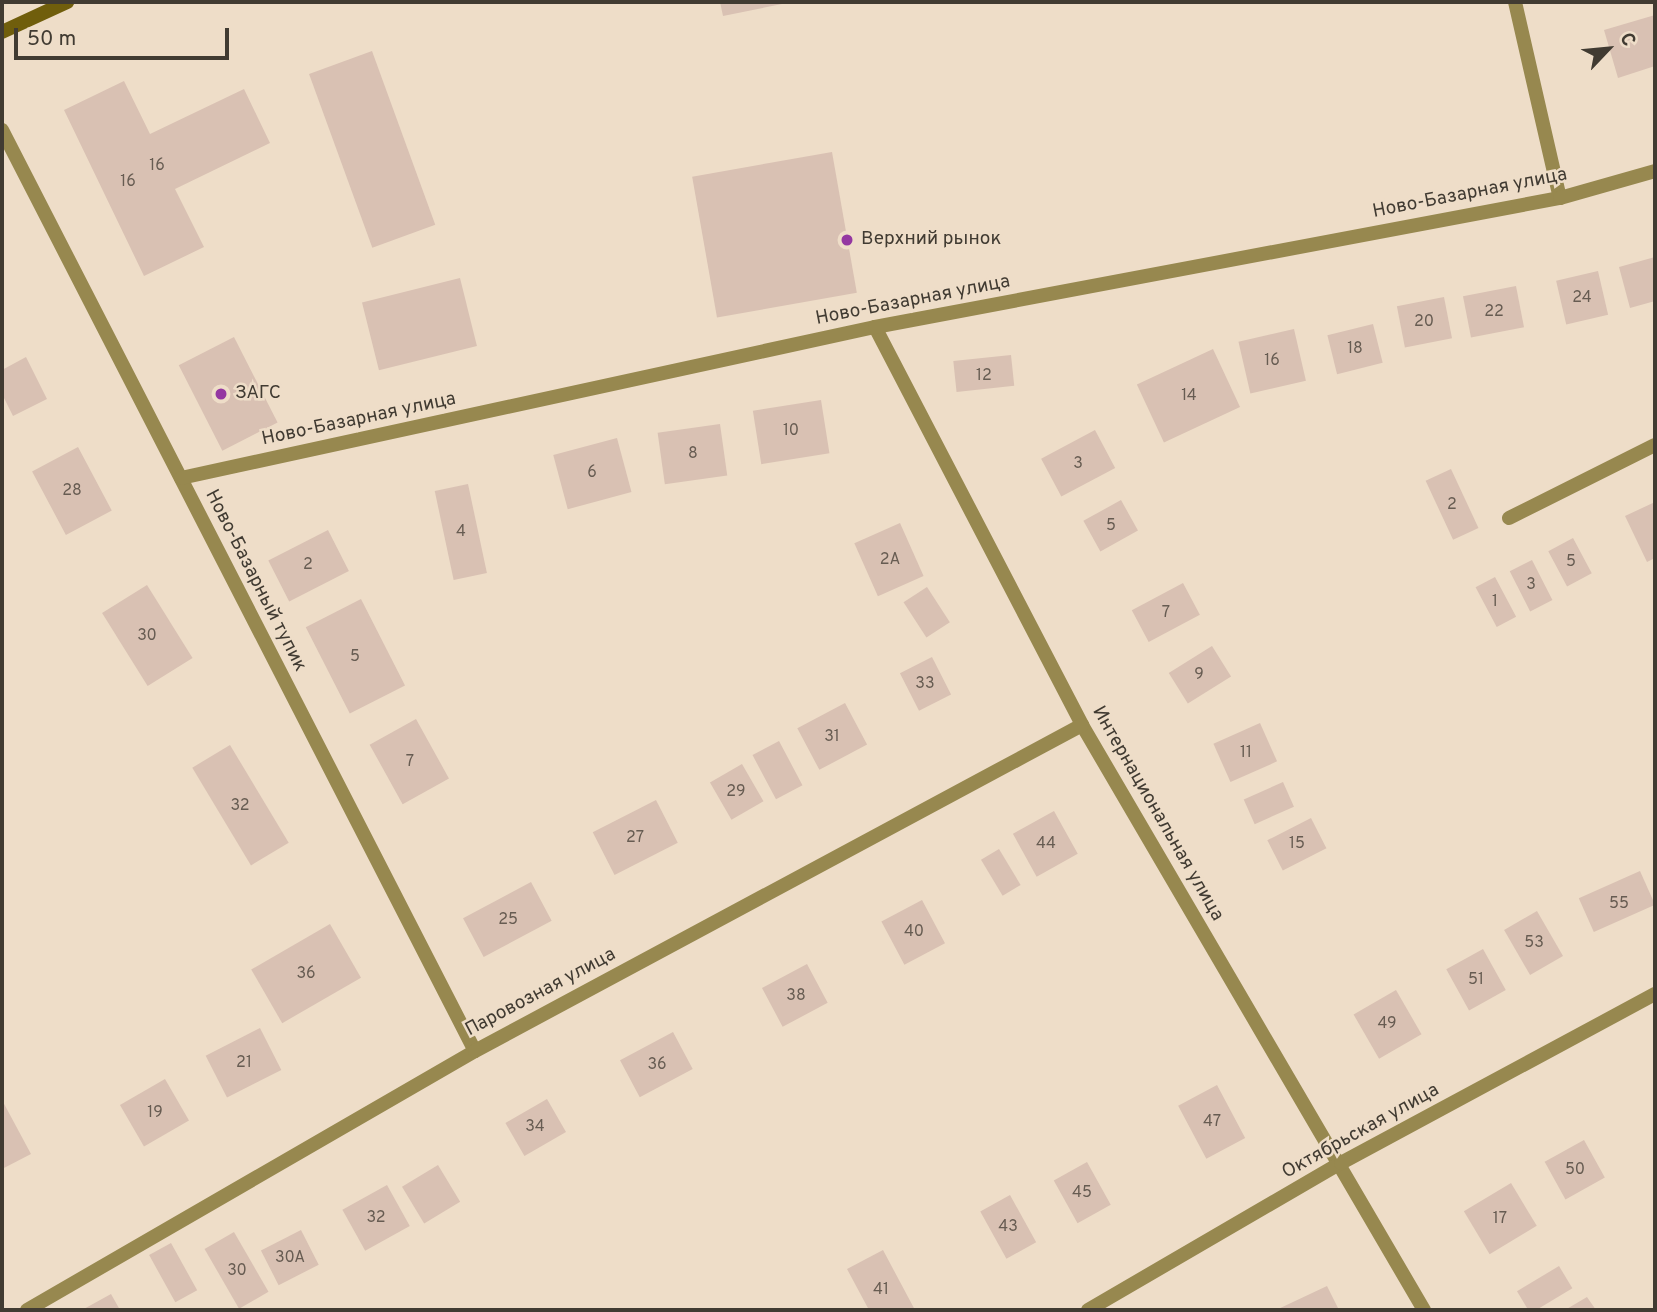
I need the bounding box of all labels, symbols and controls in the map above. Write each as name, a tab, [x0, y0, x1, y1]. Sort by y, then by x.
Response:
scale bar	[18, 14, 233, 58]
north arrow	[1573, 14, 1643, 84]
text: 50 m	[27, 26, 76, 53]
text: С	[1613, 29, 1640, 51]
house number: 16	[149, 156, 165, 176]
street label: Ново-Базарная улица	[1371, 164, 1569, 224]
house number: 16	[120, 172, 136, 192]
place label: Верхний рынок	[861, 229, 1001, 251]
marker: Верхний рынок	[839, 232, 855, 248]
street label: Ново-Базарная улица	[814, 271, 1012, 331]
house number: 24	[1572, 288, 1592, 308]
house number: 22	[1484, 302, 1504, 322]
house number: 20	[1414, 312, 1434, 332]
house number: 18	[1347, 339, 1363, 359]
house number: 16	[1264, 351, 1280, 371]
house number: 12	[976, 366, 992, 386]
place label: ЗАГС	[235, 383, 281, 405]
marker: ЗАГС	[213, 386, 229, 402]
house number: 14	[1181, 386, 1197, 406]
street label: Ново-Базарная улица	[260, 388, 458, 452]
house number: 10	[783, 421, 799, 441]
house number: 8	[688, 444, 698, 464]
house number: 3	[1073, 454, 1083, 474]
house number: 6	[587, 463, 597, 483]
house number: 28	[62, 481, 82, 501]
street label: Ново-Базарный тупик	[199, 486, 311, 676]
house number: 2	[1447, 495, 1457, 515]
house number: 5	[1106, 516, 1116, 536]
house number: 4	[456, 522, 466, 542]
house number: 2А	[880, 550, 900, 570]
house number: 5	[1566, 552, 1576, 572]
house number: 2	[303, 555, 313, 575]
house number: 3	[1526, 575, 1536, 595]
house number: 1	[1492, 592, 1498, 612]
house number: 7	[1162, 603, 1170, 623]
house number: 30	[137, 626, 157, 646]
house number: 5	[350, 647, 360, 667]
house number: 9	[1194, 665, 1204, 685]
house number: 33	[915, 674, 935, 694]
street label: Интернациональная улица	[1086, 703, 1228, 925]
house number: 31	[824, 727, 840, 747]
house number: 11	[1240, 743, 1252, 763]
house number: 7	[406, 752, 414, 772]
house number: 29	[726, 782, 746, 802]
house number: 32	[230, 796, 250, 816]
house number: 27	[626, 828, 644, 848]
house number: 44	[1036, 834, 1056, 854]
house number: 15	[1289, 834, 1305, 854]
house number: 55	[1609, 894, 1629, 914]
house number: 25	[498, 910, 518, 930]
house number: 40	[904, 922, 924, 942]
house number: 53	[1524, 933, 1544, 953]
street label: Паровозная улица	[462, 944, 620, 1042]
house number: 36	[296, 964, 316, 984]
house number: 51	[1468, 970, 1484, 990]
house number: 38	[786, 986, 806, 1006]
house number: 49	[1377, 1014, 1397, 1034]
house number: 21	[236, 1053, 252, 1073]
house number: 36	[647, 1055, 667, 1075]
street label: Октябрьская улица	[1279, 1079, 1443, 1185]
house number: 19	[147, 1103, 163, 1123]
house number: 47	[1203, 1112, 1221, 1132]
house number: 34	[525, 1117, 545, 1137]
house number: 50	[1565, 1160, 1585, 1180]
house number: 45	[1072, 1183, 1092, 1203]
house number: 32	[366, 1208, 386, 1228]
house number: 17	[1493, 1209, 1507, 1229]
house number: 43	[998, 1217, 1018, 1237]
house number: 30А	[275, 1248, 305, 1268]
house number: 30	[227, 1261, 247, 1281]
house number: 41	[873, 1280, 889, 1300]

